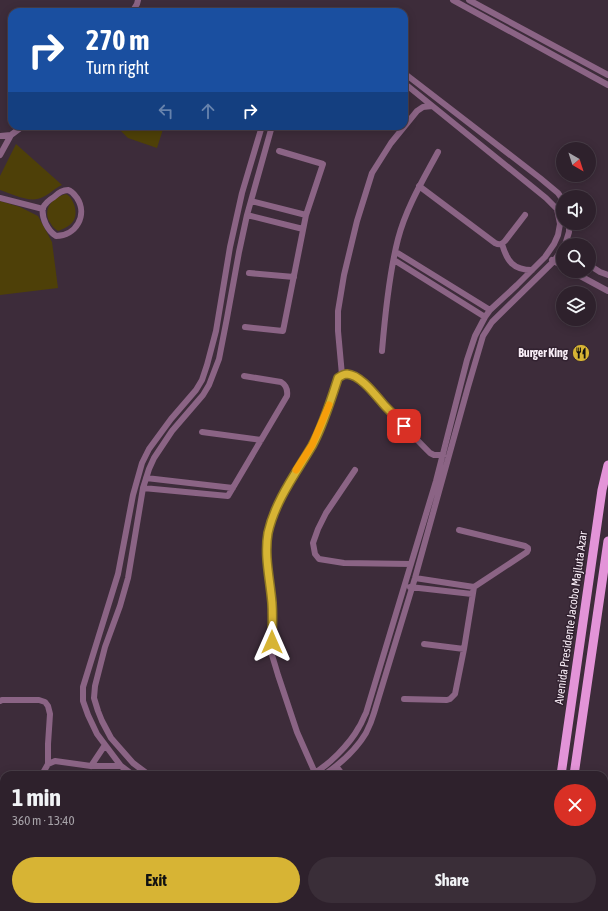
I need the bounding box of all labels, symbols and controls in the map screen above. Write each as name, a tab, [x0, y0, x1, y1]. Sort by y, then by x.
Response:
icon: right	[20, 24, 72, 76]
text: 270 m	[86, 24, 149, 56]
text: Turn right	[86, 57, 149, 78]
icon: left	[155, 100, 177, 122]
icon: ahead	[197, 100, 219, 122]
icon: right	[239, 100, 261, 122]
north arrow	[556, 142, 596, 182]
map controls	[556, 142, 596, 326]
button: sound	[556, 190, 596, 230]
button: search	[556, 238, 596, 278]
button: layers	[556, 286, 596, 326]
restaurant icon: Burger King	[571, 343, 591, 363]
place label: Burger King	[518, 346, 569, 360]
pin	[387, 409, 421, 443]
icon: arrive	[393, 415, 415, 437]
street label: Avenida Presidente Jacobo Majluta Azar	[552, 530, 590, 705]
position arrow	[251, 621, 293, 663]
text: 1 min	[12, 784, 61, 811]
button: close	[554, 784, 596, 826]
text: 360 m · 13:40	[12, 813, 75, 828]
button: Exit	[12, 857, 300, 903]
button: Share	[308, 857, 596, 903]

